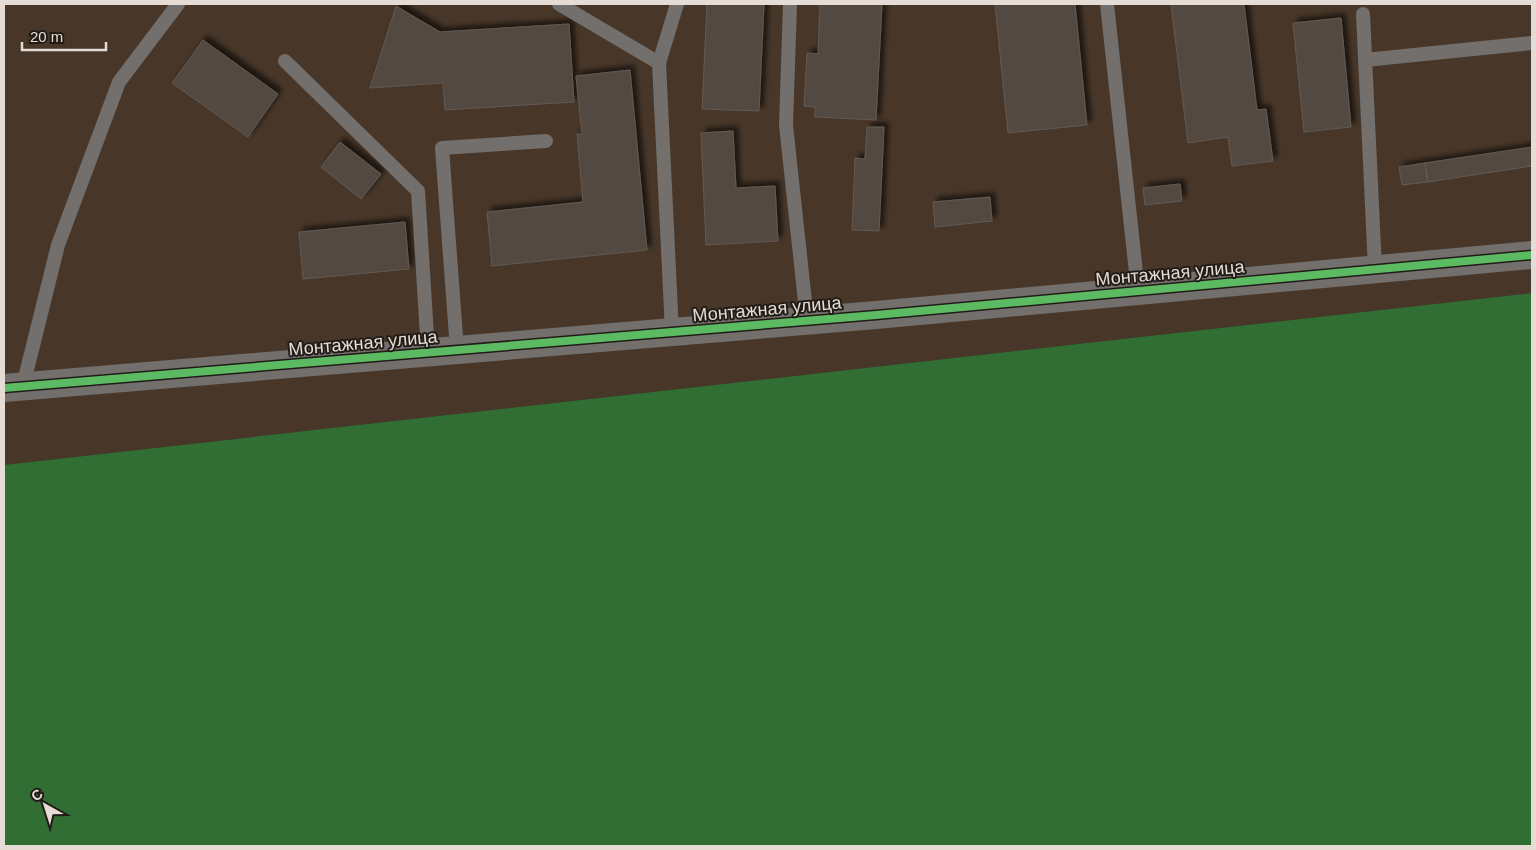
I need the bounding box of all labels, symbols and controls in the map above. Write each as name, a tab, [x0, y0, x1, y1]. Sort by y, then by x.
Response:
scale bar	[22, 20, 106, 52]
text: 20 m	[30, 28, 63, 45]
street label: Монтажная улица	[1095, 256, 1246, 289]
street label: Монтажная улица	[692, 292, 843, 325]
street label: Монтажная улица	[288, 326, 439, 359]
north arrow	[20, 780, 70, 830]
text: С	[28, 785, 46, 804]

